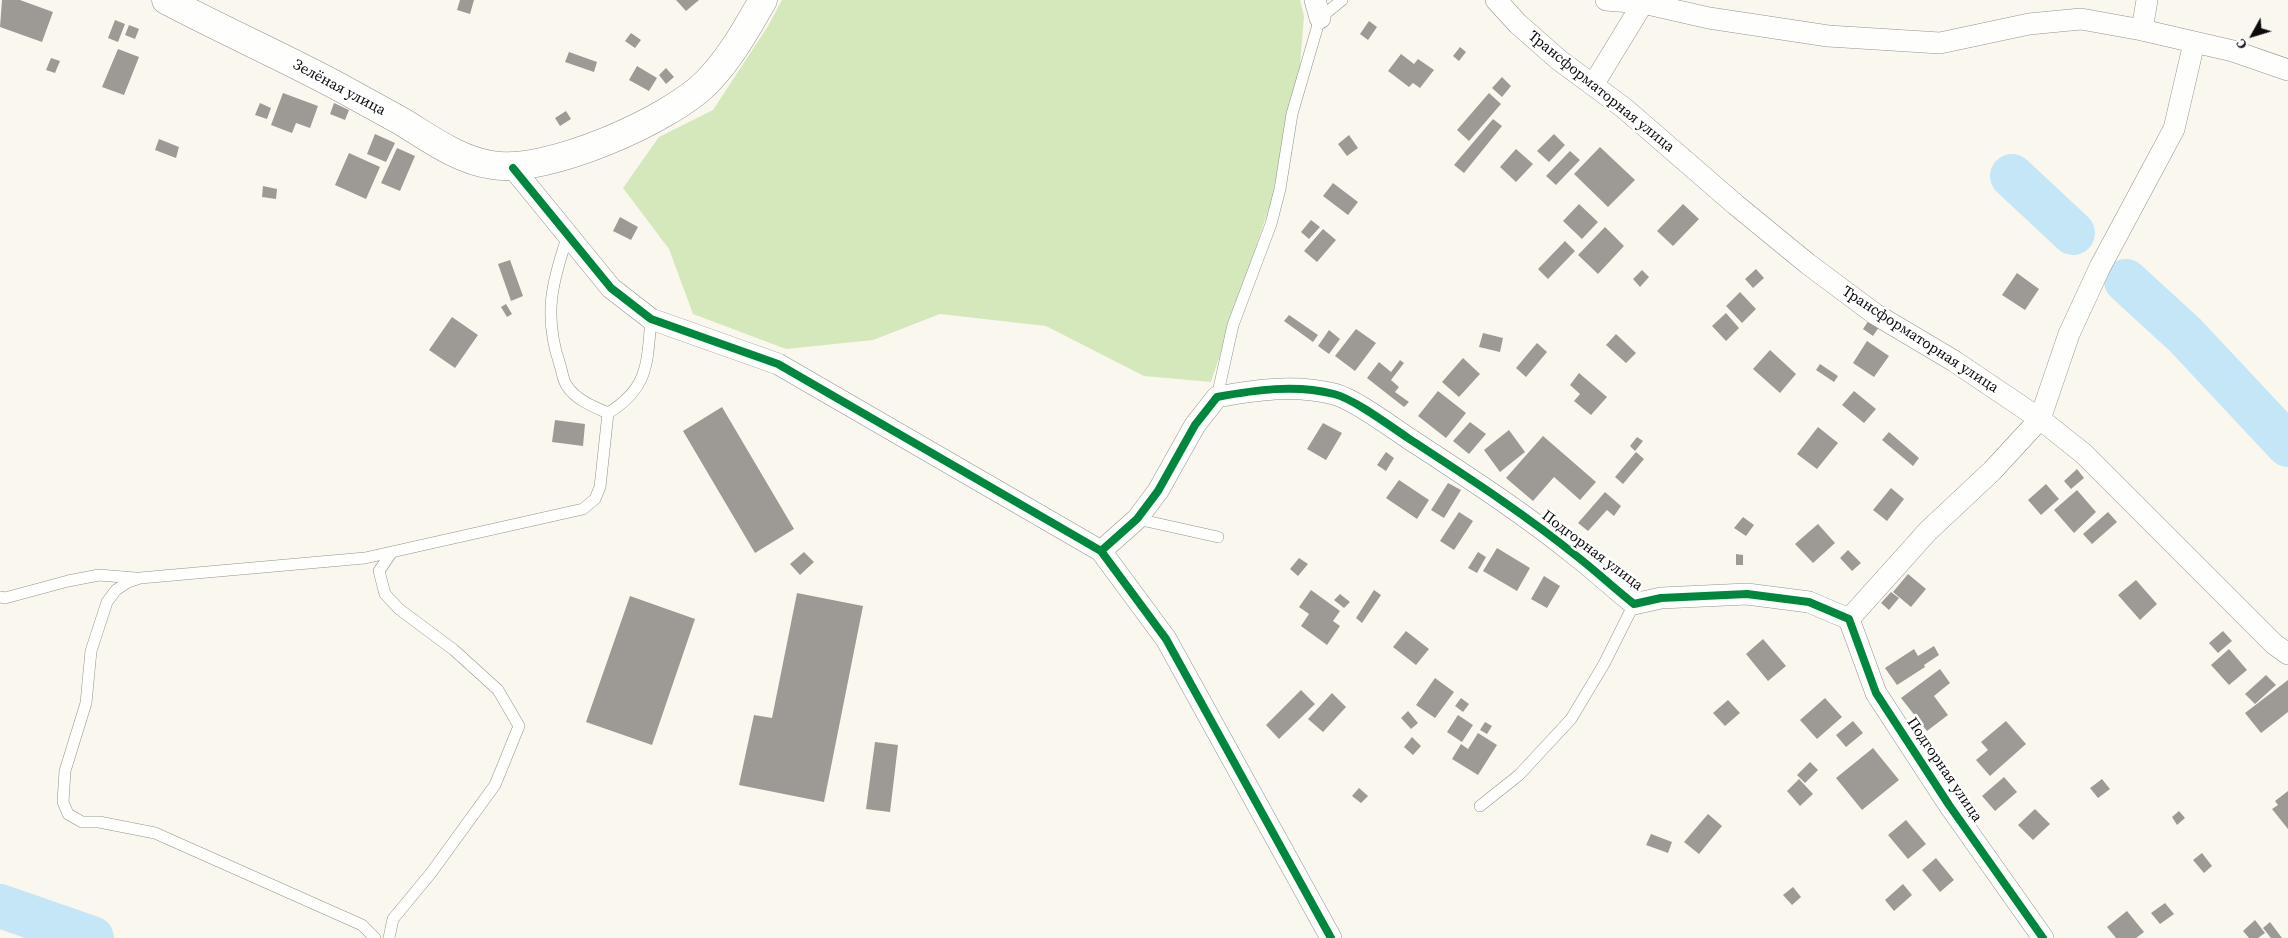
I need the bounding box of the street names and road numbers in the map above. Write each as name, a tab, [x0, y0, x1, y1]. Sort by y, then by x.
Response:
street label: Трансформаторная улица	[1524, 27, 1678, 157]
street label: Зелёная улица	[289, 56, 389, 120]
street label: Трансформаторная улица	[1838, 283, 2002, 397]
street label: Подгорная улица	[1538, 507, 1646, 595]
street label: Подгорная улица	[1902, 714, 1986, 826]

